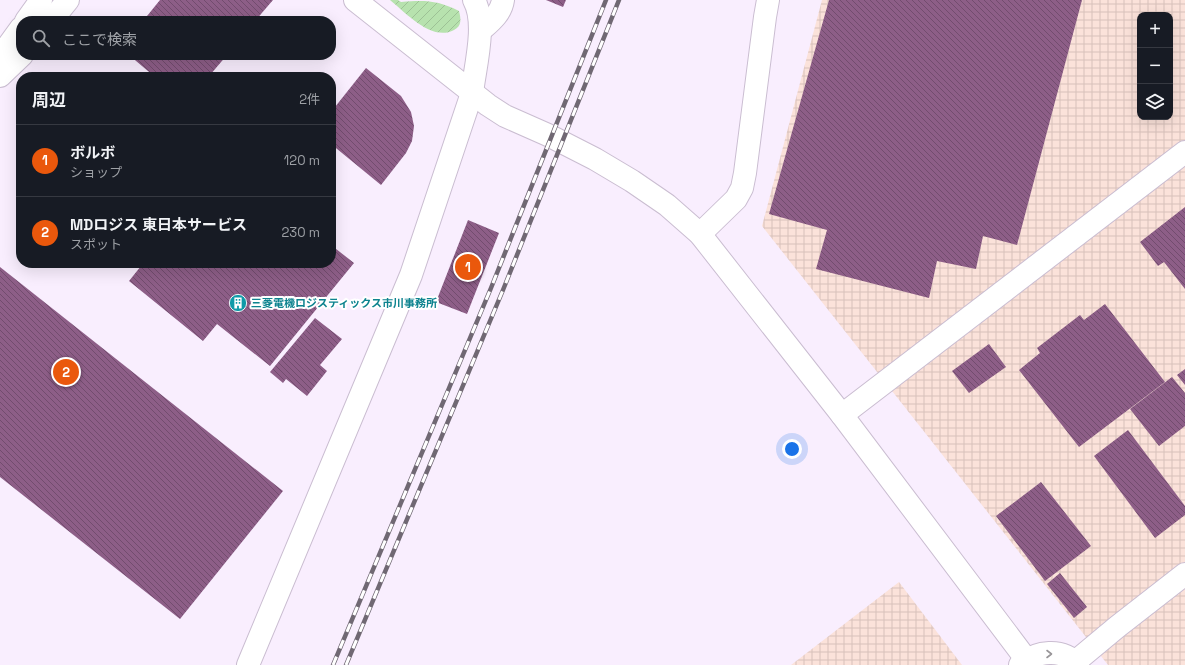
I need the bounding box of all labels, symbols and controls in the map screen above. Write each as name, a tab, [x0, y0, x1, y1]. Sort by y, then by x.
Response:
map controls	[1137, 12, 1173, 120]
button: +	[1137, 12, 1173, 48]
search box	[16, 16, 336, 60]
icon: search	[30, 27, 52, 49]
text: ここで検索	[62, 30, 137, 49]
button: −	[1137, 48, 1173, 84]
button: layers	[1137, 84, 1173, 120]
text: 周辺	[32, 89, 66, 111]
text: 2件	[299, 91, 320, 108]
text: ボルボ	[70, 143, 115, 162]
text: 1	[42, 152, 48, 169]
text: 120 m	[284, 152, 320, 169]
text: ショップ	[70, 164, 122, 181]
text: MDロジス 東日本サービス	[70, 215, 247, 234]
text: 2	[41, 224, 49, 241]
text: 230 m	[282, 224, 320, 241]
text: スポット	[70, 236, 122, 253]
pin: 1	[455, 252, 481, 282]
building icon: 三菱電機ロジスティックス市川事務所	[228, 293, 248, 313]
place label: 三菱電機ロジスティックス市川事務所	[251, 296, 437, 310]
pin: 2	[53, 357, 79, 387]
your location	[782, 439, 802, 459]
one-way arrow	[1046, 650, 1052, 658]

